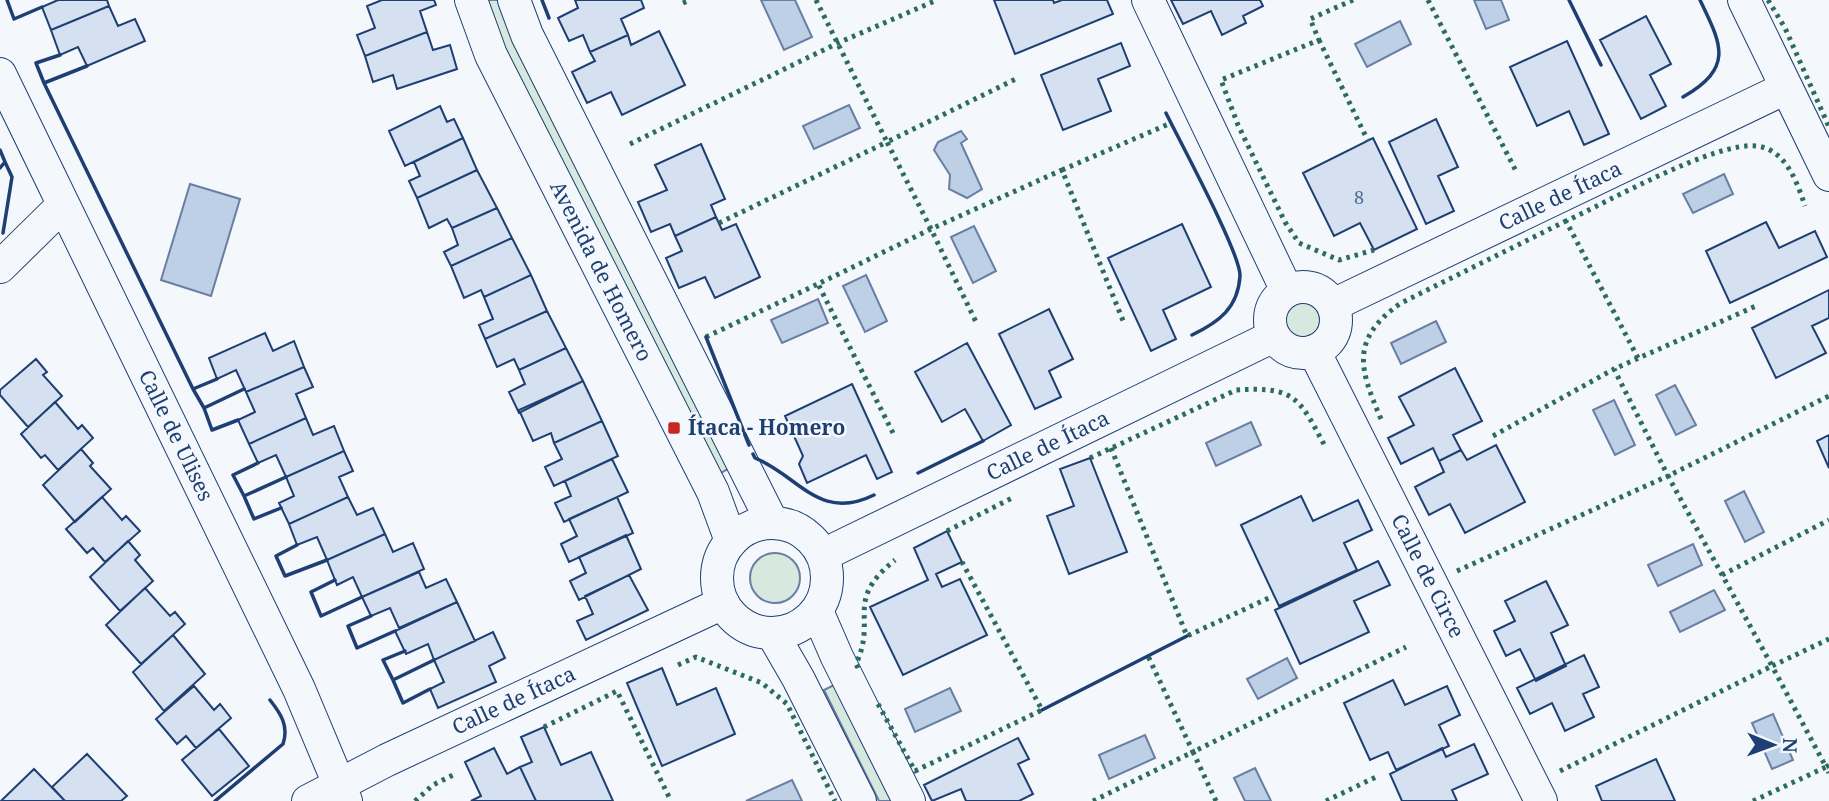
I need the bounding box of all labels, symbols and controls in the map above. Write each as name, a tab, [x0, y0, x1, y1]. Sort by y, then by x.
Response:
street label: Calle de Ítaca	[1494, 154, 1626, 237]
street label: Avenida de Homero	[544, 176, 659, 366]
house number: 8	[1354, 185, 1364, 209]
street label: Calle de Ulises	[133, 365, 220, 505]
street label: Calle de Ítaca	[981, 403, 1113, 487]
place label: Ítaca - Homero	[688, 413, 845, 441]
marker: Ítaca - Homero	[666, 420, 682, 436]
street label: Calle de Circe	[1385, 509, 1471, 642]
street label: Calle de Ítaca	[447, 659, 580, 741]
north arrow	[1738, 710, 1808, 780]
text: N	[1777, 738, 1803, 753]

